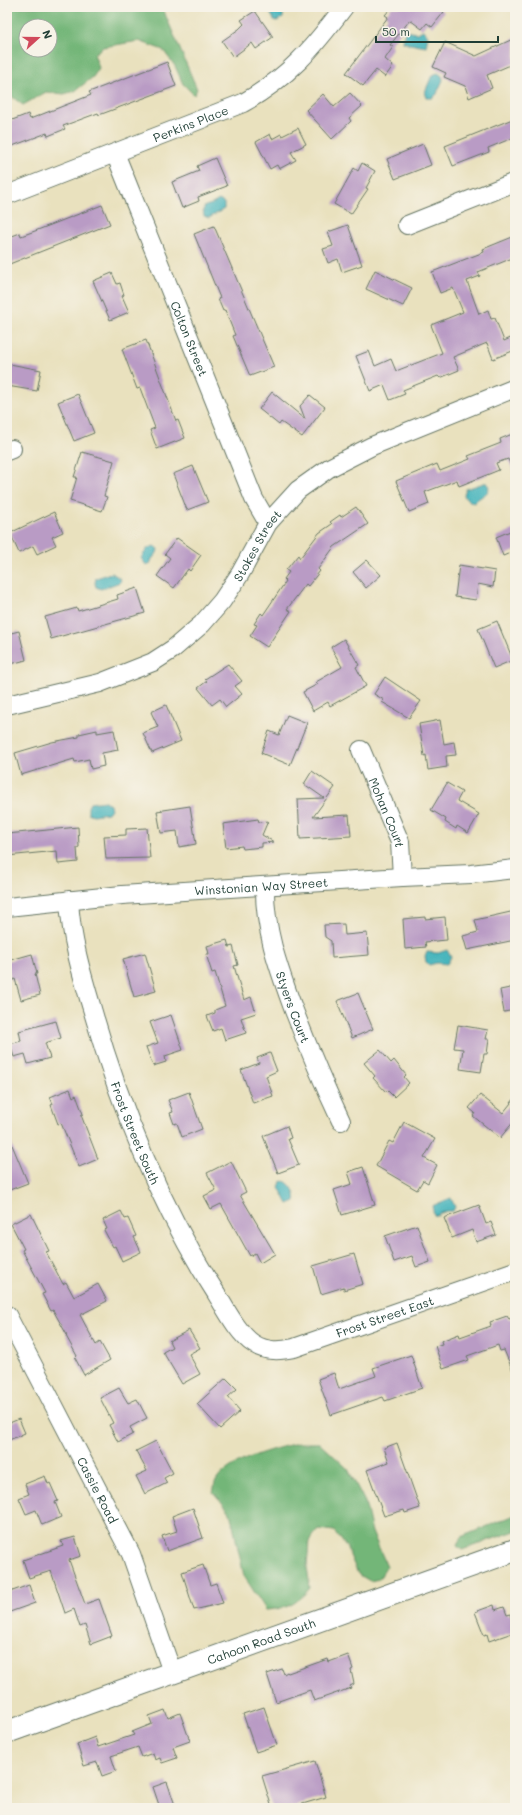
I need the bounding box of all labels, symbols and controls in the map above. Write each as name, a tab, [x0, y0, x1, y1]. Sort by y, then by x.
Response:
north arrow	[18, 18, 58, 58]
scale bar	[376, 18, 498, 44]
text: 50 m	[382, 23, 410, 39]
text: N	[39, 28, 56, 41]
street label: Perkins Place	[151, 102, 231, 145]
street label: Colton Street	[167, 299, 212, 379]
street label: Stokes Street	[229, 506, 284, 584]
street label: Mohan Court	[366, 775, 408, 848]
street label: Winstonian Way Street	[194, 874, 328, 898]
street label: Styers Court	[273, 969, 314, 1045]
street label: Frost Street South	[108, 1079, 164, 1187]
street label: Frost Street East	[334, 1292, 436, 1341]
street label: Cassie Road	[74, 1454, 122, 1526]
street label: Cahoon Road South	[205, 1614, 318, 1668]

